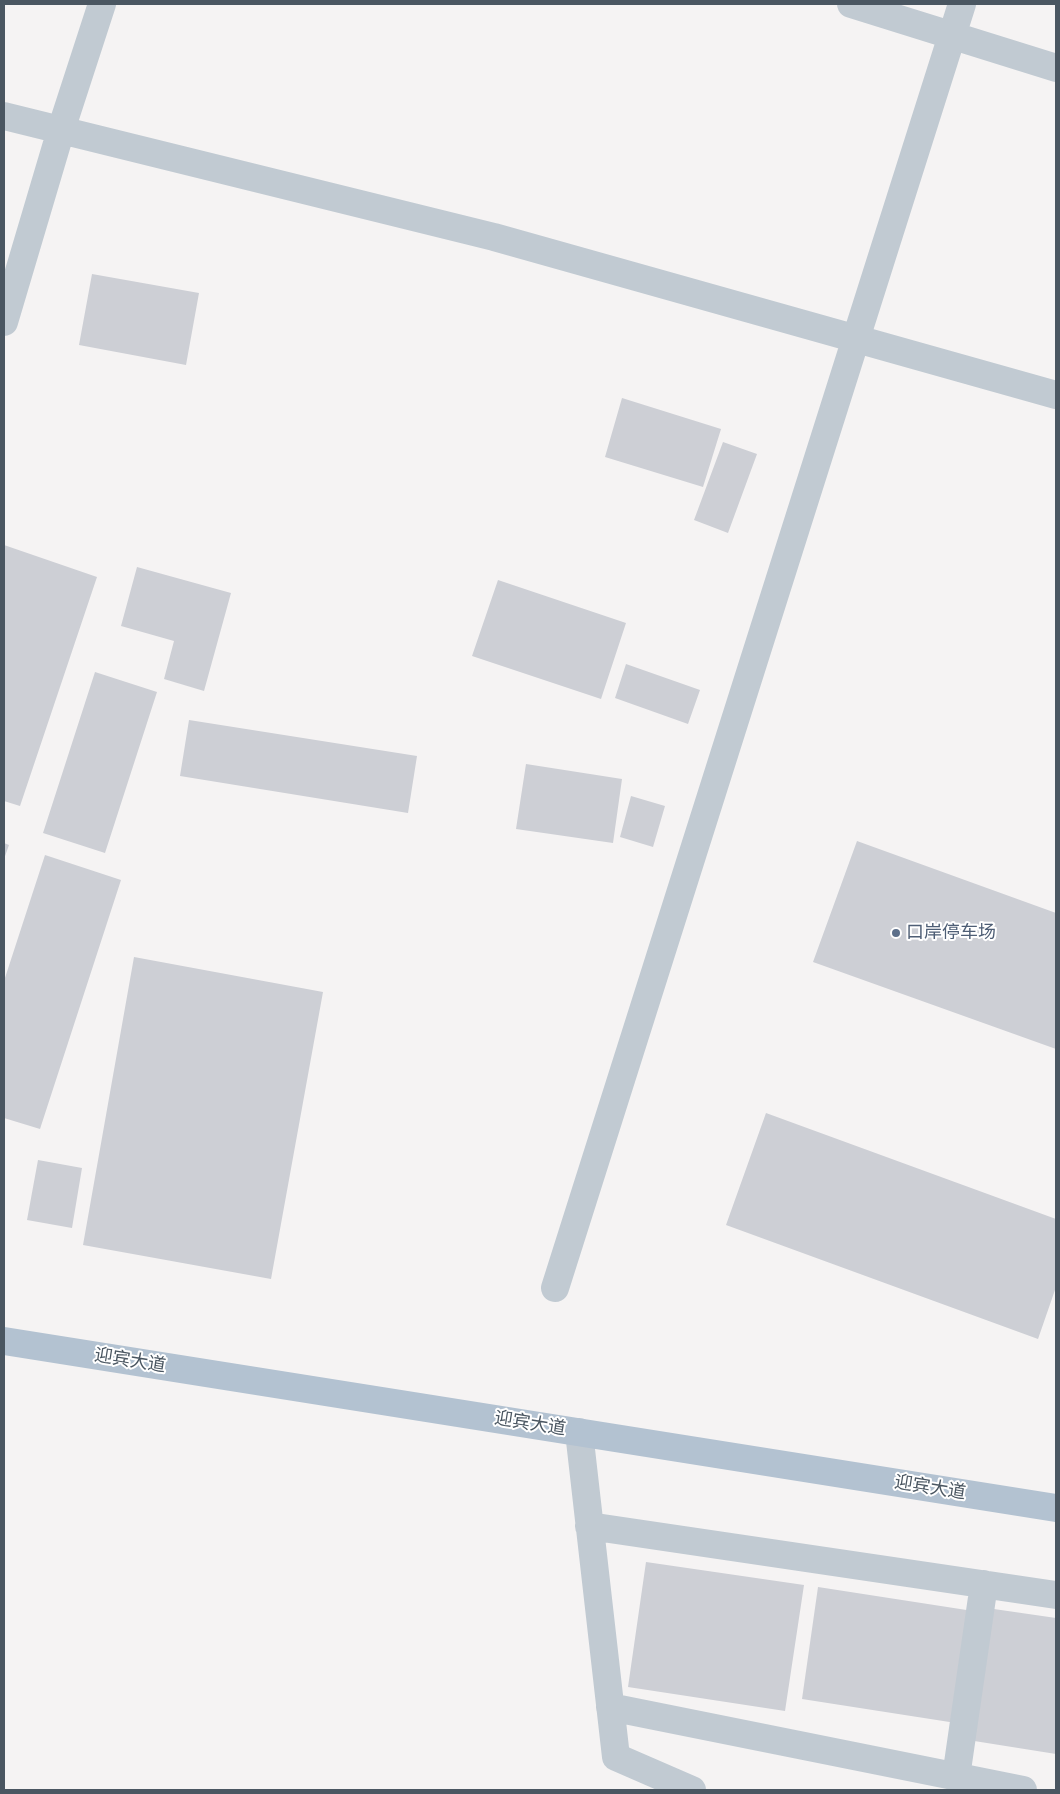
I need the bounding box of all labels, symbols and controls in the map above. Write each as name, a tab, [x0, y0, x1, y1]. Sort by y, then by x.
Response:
place label: 口岸停车场	[906, 922, 996, 944]
marker: 口岸停车场	[890, 927, 902, 939]
street label: 迎宾大道	[93, 1345, 167, 1377]
street label: 迎宾大道	[493, 1408, 567, 1440]
street label: 迎宾大道	[893, 1472, 967, 1504]

